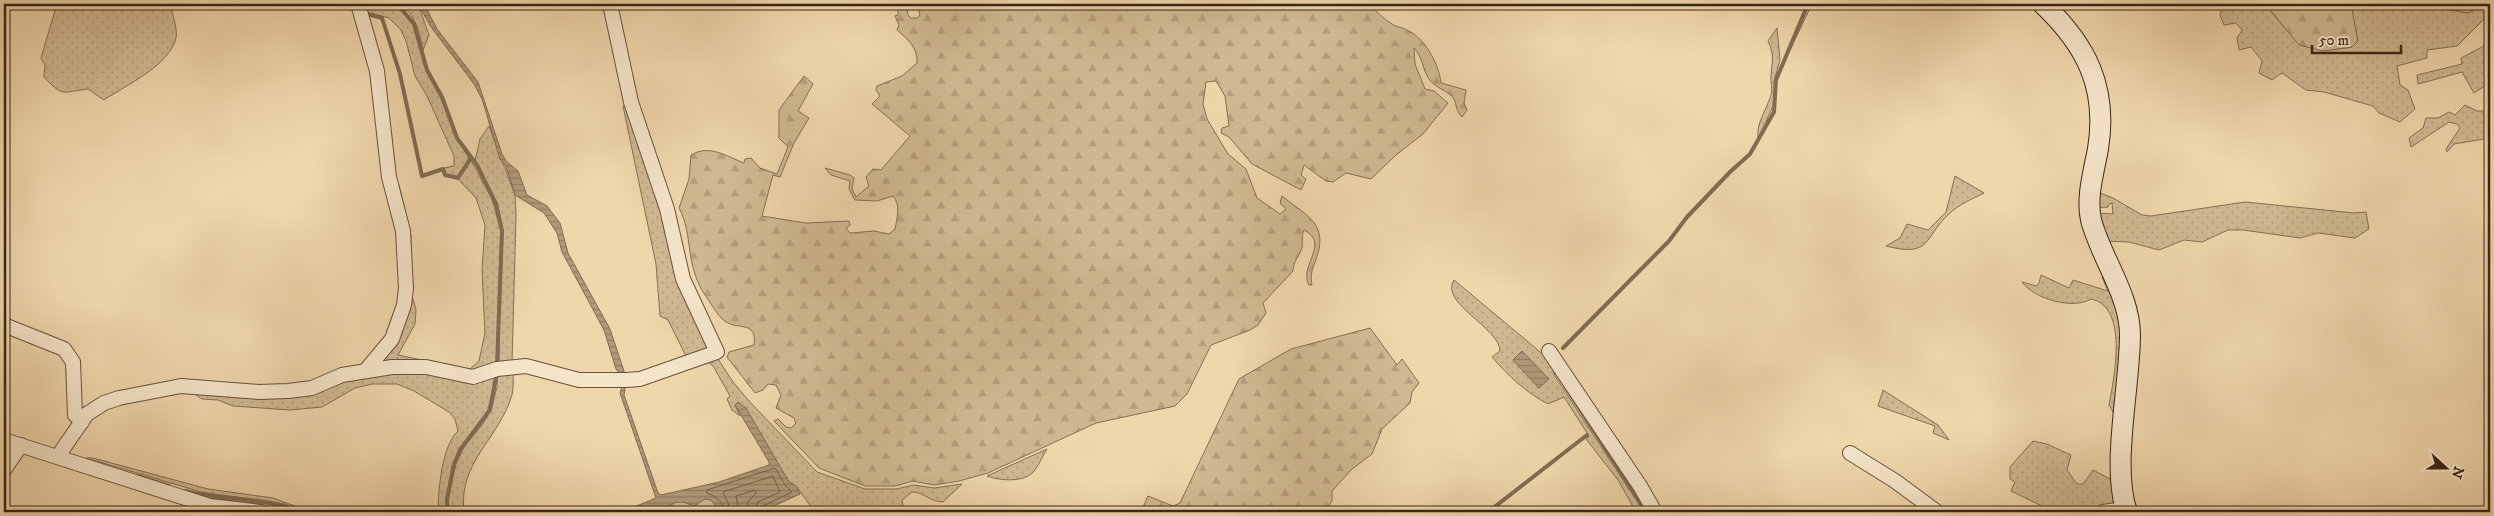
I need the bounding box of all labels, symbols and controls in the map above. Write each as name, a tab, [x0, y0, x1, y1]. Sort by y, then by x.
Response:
scale bar	[2312, 22, 2400, 54]
text: 50 m	[2319, 31, 2349, 50]
north arrow	[2422, 444, 2472, 494]
text: N	[2447, 464, 2468, 481]

